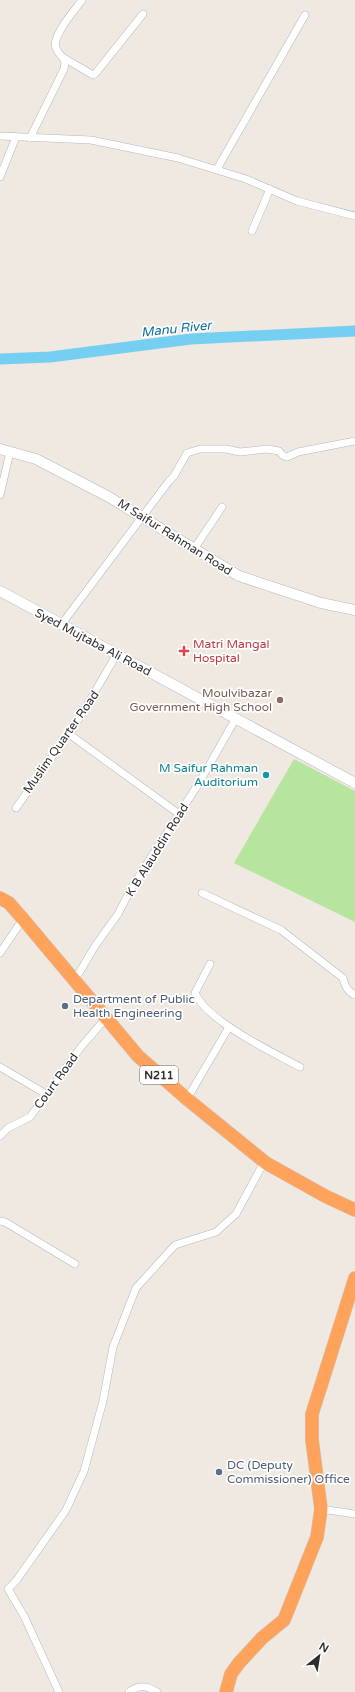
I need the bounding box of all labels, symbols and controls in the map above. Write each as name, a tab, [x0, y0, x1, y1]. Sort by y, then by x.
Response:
water label: Manu River	[140, 317, 214, 341]
street label: M Saifur Rahman Road	[115, 496, 235, 578]
street label: Syed Mujtaba Ali Road	[33, 605, 153, 679]
place label: Matri Mangal Hospital	[193, 637, 269, 665]
marker: Matri Mangal Hospital	[178, 645, 190, 657]
place label: Moulvibazar Government High School	[129, 686, 272, 714]
street label: Muslim Quarter Road	[20, 688, 102, 796]
marker: Moulvibazar Government High School	[275, 695, 285, 705]
place label: M Saifur Rahman Auditorium	[159, 761, 258, 789]
marker: M Saifur Rahman Auditorium	[261, 770, 271, 780]
street label: K B Alauddin Road	[123, 801, 191, 899]
place label: Department of Public Health Engineering	[73, 992, 195, 1020]
marker: Department of Public Health Engineering	[60, 1001, 70, 1011]
street label: Court Road	[31, 1051, 81, 1111]
road number: N211	[140, 1066, 178, 1084]
place label: DC (Deputy Commissioner) Office	[227, 1458, 350, 1486]
marker: DC (Deputy Commissioner) Office	[214, 1467, 224, 1477]
north arrow	[299, 1636, 339, 1676]
text: N	[317, 1640, 331, 1656]

